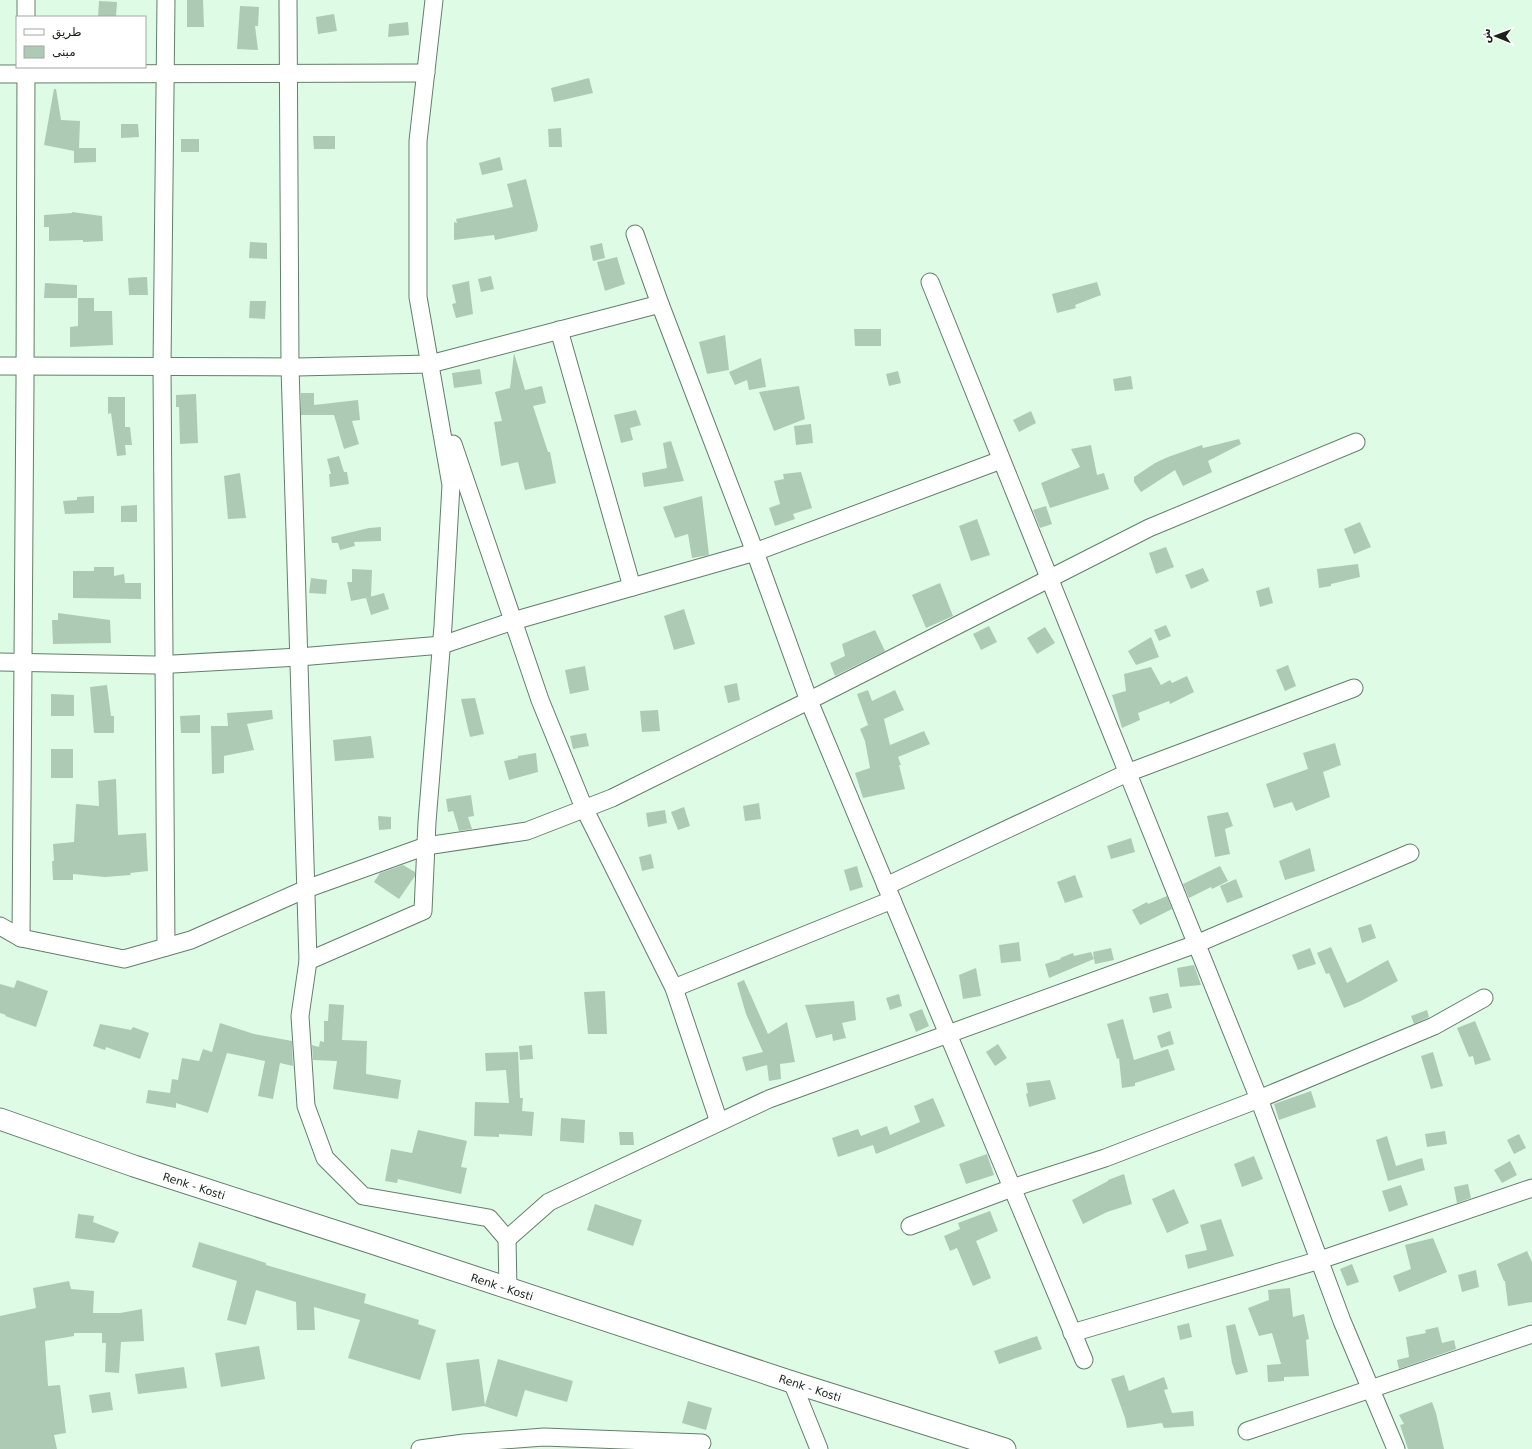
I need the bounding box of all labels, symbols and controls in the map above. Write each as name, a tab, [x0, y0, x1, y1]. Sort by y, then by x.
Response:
legend	[16, 16, 146, 68]
north arrow	[1476, 16, 1516, 56]
text: طريق	[52, 25, 82, 40]
text: ش	[1480, 28, 1493, 44]
text: مبنى	[52, 45, 76, 59]
street label: Renk - Kosti	[161, 1170, 227, 1203]
street label: Renk - Kosti	[469, 1271, 535, 1304]
street label: Renk - Kosti	[777, 1372, 843, 1405]

